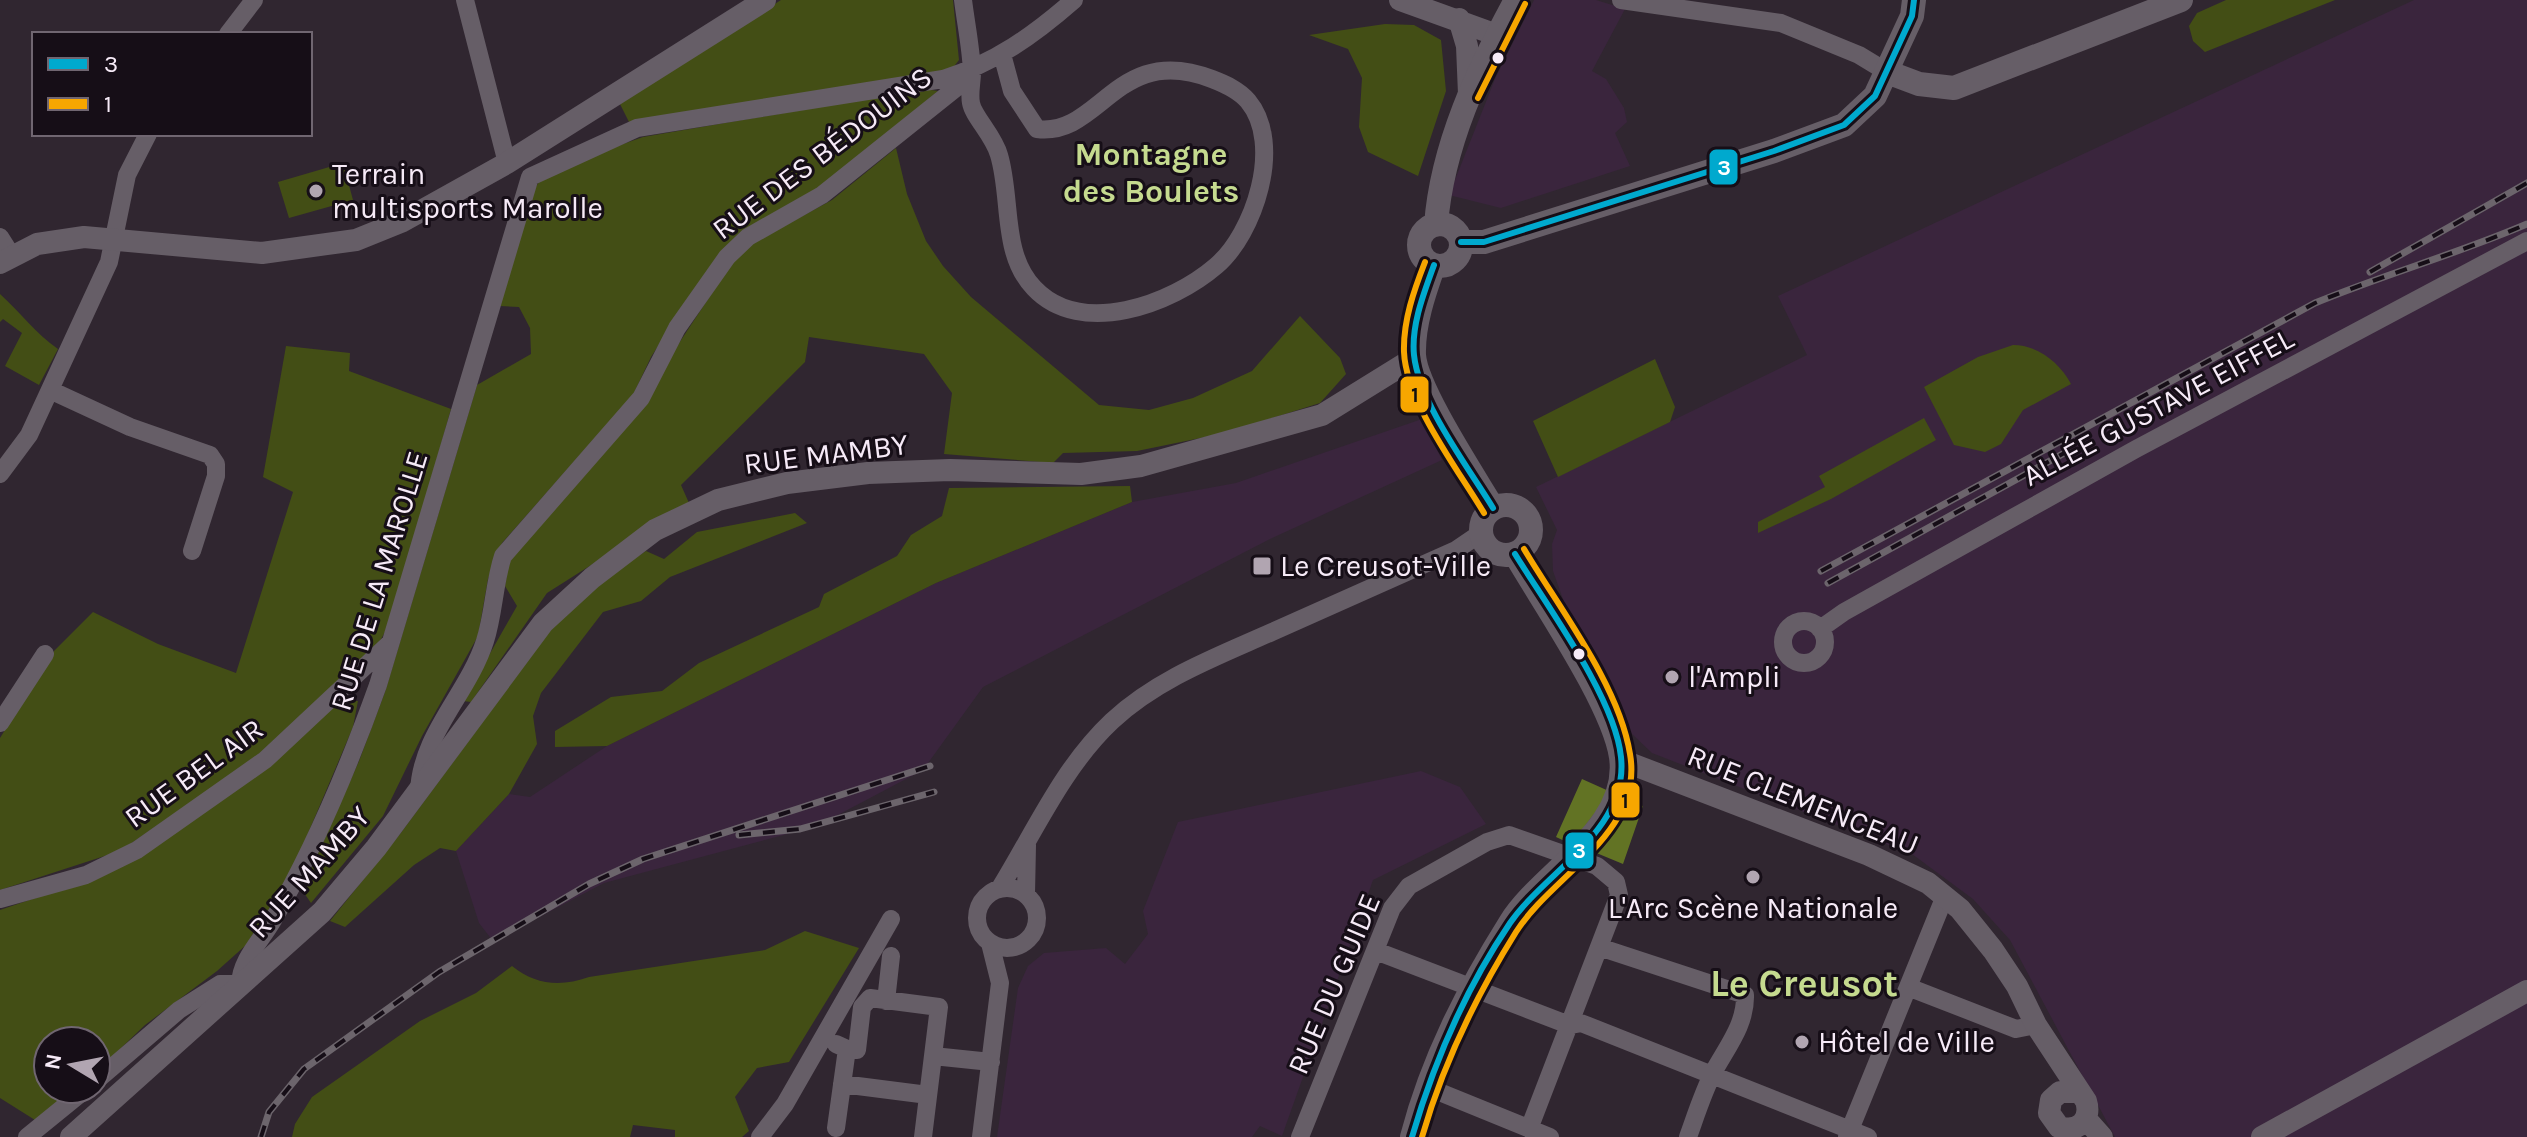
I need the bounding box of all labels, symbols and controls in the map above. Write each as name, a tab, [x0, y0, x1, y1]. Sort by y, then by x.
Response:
legend	[32, 32, 312, 136]
text: 3	[104, 50, 118, 78]
unlabelled marker	[1490, 50, 1506, 66]
street label: RUE DES BÉDOUINS	[705, 59, 939, 247]
text: 1	[104, 90, 112, 118]
district label: Montagne des Boulets	[1063, 136, 1239, 210]
line badge: 3	[1708, 148, 1739, 186]
text: 3	[1717, 155, 1731, 181]
place label: Terrain multisports Marolle	[332, 156, 603, 226]
marker: Terrain multisports Marolle	[307, 182, 325, 200]
street label: ALLÉE GUSTAVE EIFFEL	[2016, 320, 2300, 494]
line badge: 1	[1399, 375, 1430, 414]
text: 1	[1411, 382, 1419, 408]
street label: RUE MAMBY	[742, 426, 911, 482]
street label: RUE DE LA MAROLLE	[322, 447, 436, 715]
place label: Le Creusot-Ville	[1280, 548, 1491, 584]
marker: Le Creusot-Ville	[1251, 555, 1273, 577]
unlabelled marker	[1571, 646, 1587, 662]
place label: l'Ampli	[1688, 659, 1781, 695]
marker: l'Ampli	[1663, 668, 1681, 686]
street label: RUE BEL AIR	[118, 711, 270, 835]
street label: RUE CLEMENCEAU	[1682, 737, 1924, 863]
line badge: 1	[1610, 781, 1641, 819]
text: 1	[1621, 788, 1629, 814]
street label: RUE MAMBY	[240, 798, 378, 945]
line badge: 3	[1564, 831, 1595, 870]
text: 3	[1572, 838, 1586, 864]
marker: L'Arc Scène Nationale	[1744, 868, 1762, 886]
street label: RUE DU GUIDE	[1280, 888, 1388, 1080]
place label: L'Arc Scène Nationale	[1608, 890, 1898, 926]
district label: Le Creusot	[1710, 961, 1898, 1006]
place label: Hôtel de Ville	[1818, 1024, 1995, 1060]
north arrow	[32, 1025, 112, 1105]
marker: Hôtel de Ville	[1793, 1033, 1811, 1051]
text: N	[39, 1052, 67, 1072]

